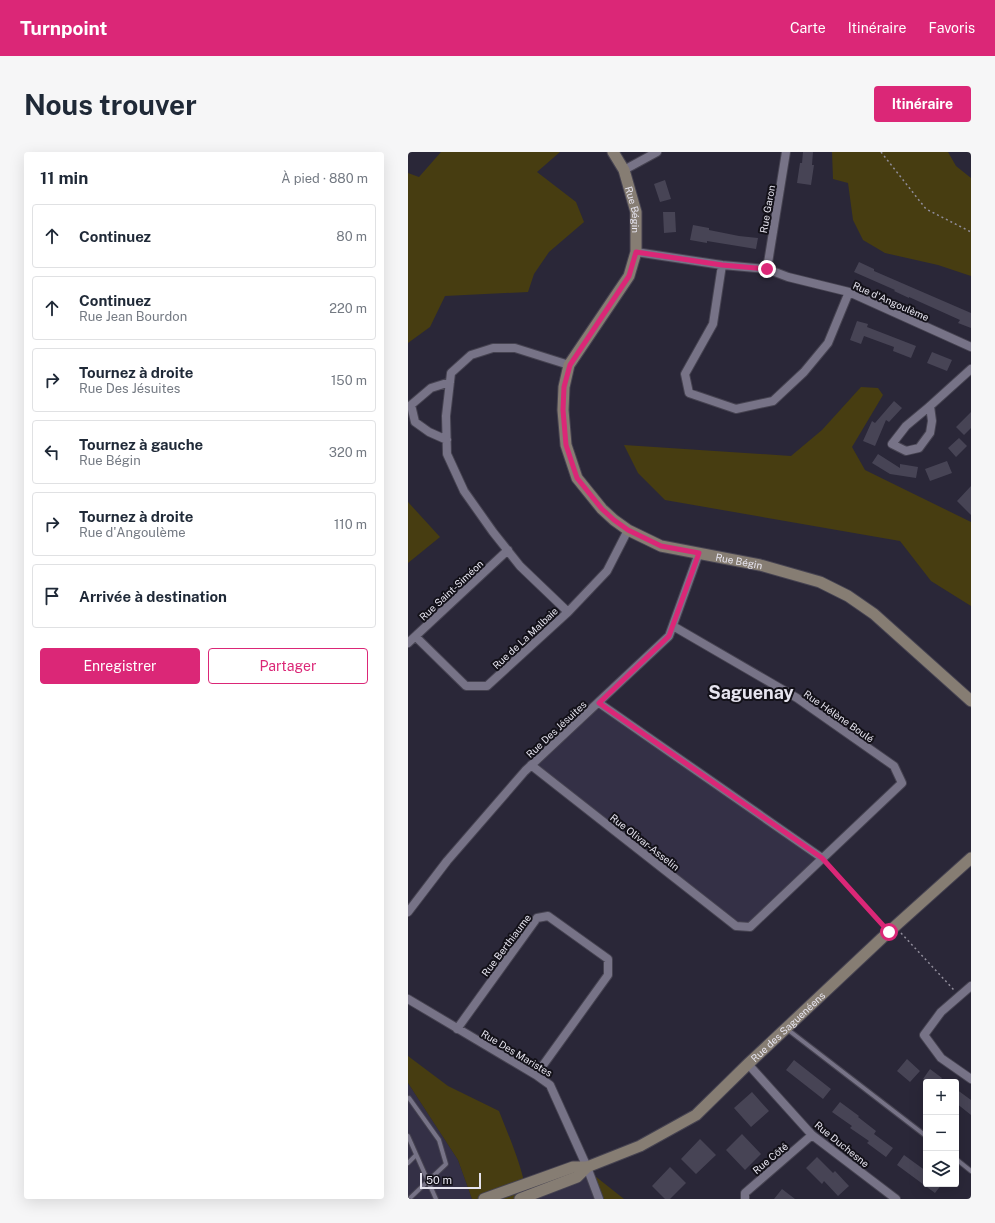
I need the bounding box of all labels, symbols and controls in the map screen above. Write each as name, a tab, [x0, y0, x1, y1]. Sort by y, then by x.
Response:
text: Turnpoint	[20, 17, 107, 39]
text: Carte	[790, 20, 826, 36]
text: Itinéraire	[848, 20, 906, 36]
text: Favoris	[928, 20, 975, 36]
button: Itinéraire	[874, 86, 971, 122]
text: Nous trouver	[24, 88, 197, 121]
text: 11 min	[40, 168, 88, 188]
text: À pied · 880 m	[281, 171, 368, 186]
street label: Rue Garon	[757, 184, 777, 234]
street label: Rue Bégin	[623, 185, 642, 233]
icon: ahead	[41, 225, 63, 247]
text: Continuez	[79, 228, 151, 245]
text: 80 m	[336, 229, 367, 244]
route end	[758, 260, 776, 278]
street label: Rue d'Angoulème	[851, 279, 931, 323]
text: Continuez	[79, 292, 151, 309]
icon: ahead	[41, 297, 63, 319]
text: 220 m	[329, 301, 367, 316]
text: Rue Jean Bourdon	[79, 309, 187, 324]
text: Tournez à droite	[79, 364, 193, 381]
icon: right	[41, 369, 63, 391]
text: 150 m	[331, 373, 367, 388]
text: Rue Des Jésuites	[79, 381, 180, 396]
text: Tournez à gauche	[79, 436, 203, 453]
icon: left	[41, 441, 63, 463]
text: 320 m	[329, 445, 367, 460]
text: Rue Bégin	[79, 453, 141, 468]
text: Tournez à droite	[79, 508, 193, 525]
icon: right	[41, 513, 63, 535]
text: 110 m	[334, 517, 367, 532]
text: Rue d'Angoulème	[79, 525, 186, 540]
street label: Rue Bégin	[715, 551, 764, 571]
street label: Rue Saint-Siméon	[417, 557, 486, 623]
icon: arrive	[41, 585, 63, 607]
text: Arrivée à destination	[79, 588, 227, 605]
street label: Rue de La Malbaie	[490, 604, 560, 671]
button: Enregistrer	[40, 648, 200, 684]
button: Partager	[208, 648, 368, 684]
district label: Saguenay	[708, 682, 794, 703]
street label: Rue Hélène Boulé	[802, 687, 877, 745]
street label: Rue Des Jésuites	[523, 698, 589, 760]
street label: Rue Olivar-Asselin	[608, 811, 682, 873]
street label: Rue Berthiaume	[479, 911, 533, 978]
route start	[880, 923, 898, 941]
street label: Rue des Saguenéens	[748, 989, 827, 1064]
street label: Rue Des Maristes	[479, 1027, 555, 1079]
map controls	[923, 1079, 959, 1187]
button: +	[923, 1079, 959, 1115]
button: −	[923, 1115, 959, 1151]
street label: Rue Duchesne	[812, 1118, 872, 1170]
street label: Rue Côté	[750, 1140, 790, 1176]
button: layers	[923, 1151, 959, 1187]
scale bar	[420, 1171, 481, 1190]
text: 50 m	[426, 1174, 452, 1186]

